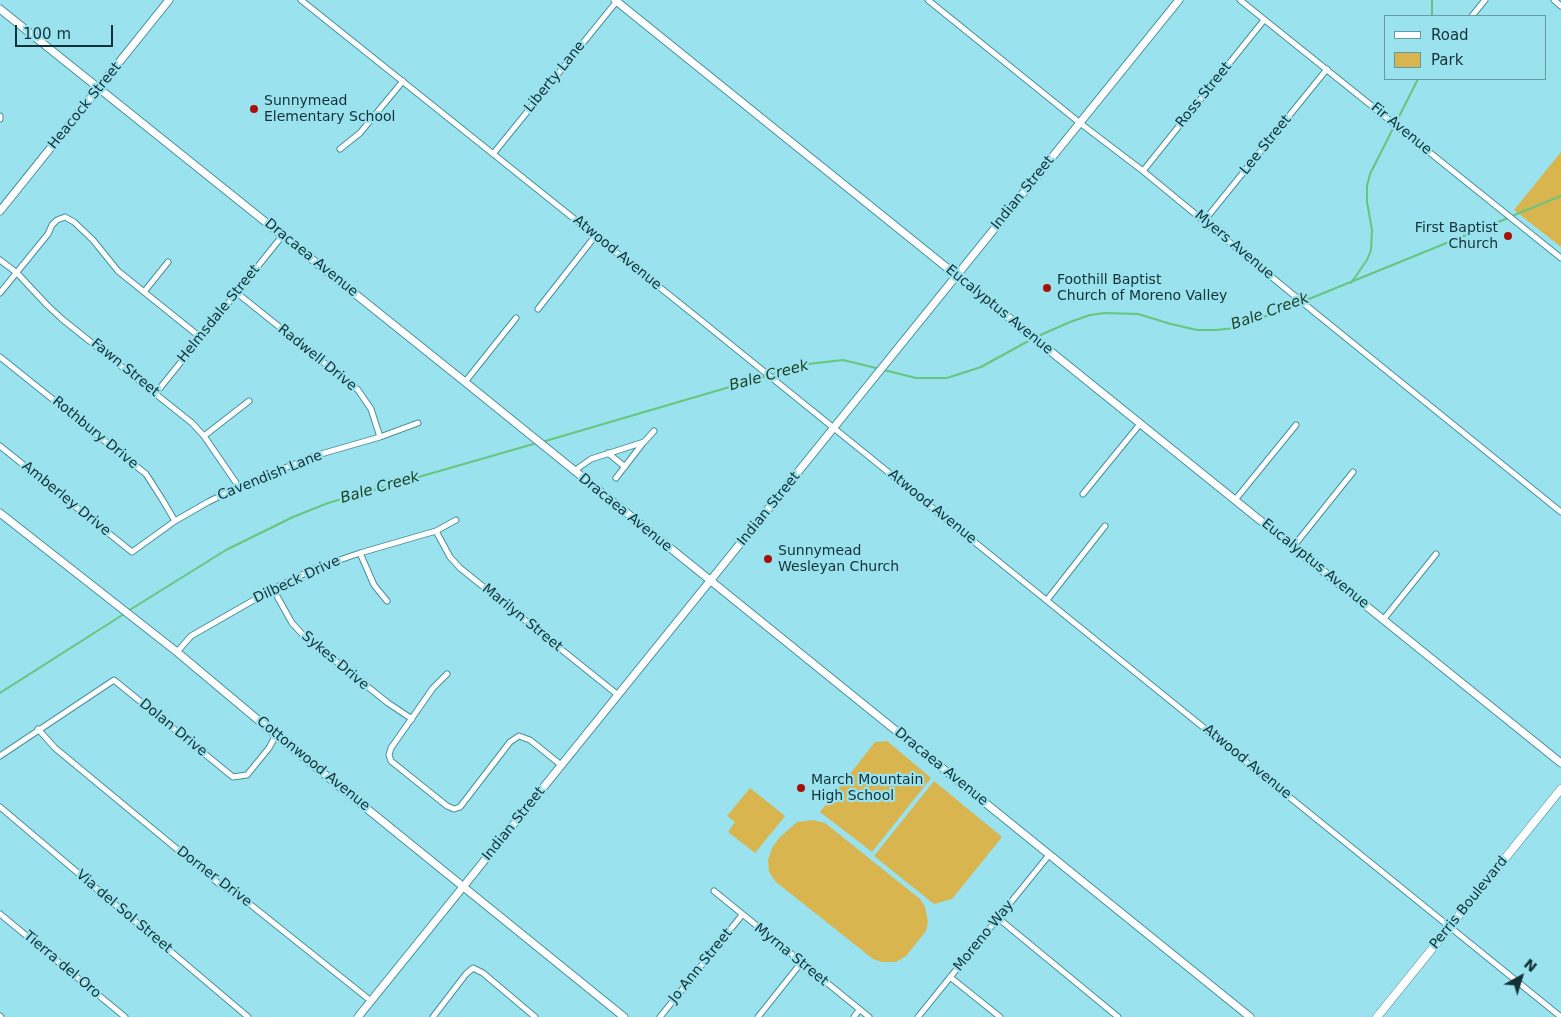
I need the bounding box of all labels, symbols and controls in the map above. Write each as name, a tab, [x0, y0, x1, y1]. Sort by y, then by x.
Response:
scale bar	[18, 15, 115, 47]
legend	[1384, 15, 1546, 80]
text: 100 m	[23, 25, 71, 43]
text: Road	[1431, 26, 1469, 44]
street label: Liberty Lane	[521, 38, 589, 116]
text: Park	[1431, 51, 1463, 69]
street label: Heacock Street	[45, 59, 125, 153]
street label: Ross Street	[1173, 59, 1235, 131]
place label: Sunnymead Elementary School	[264, 93, 396, 125]
street label: Fir Avenue	[1367, 99, 1435, 159]
marker: Sunnymead Elementary School	[248, 103, 260, 115]
street label: Lee Street	[1237, 112, 1295, 178]
street label: Indian Street	[988, 153, 1058, 233]
street label: Myers Avenue	[1191, 207, 1277, 283]
street label: Atwood Avenue	[569, 212, 665, 294]
street label: Dracaea Avenue	[261, 215, 361, 301]
place label: First Baptist Church	[1415, 220, 1498, 252]
marker: First Baptist Church	[1502, 230, 1514, 242]
street label: Helmsdale Street	[174, 262, 264, 366]
street label: Eucalyptus Avenue	[942, 262, 1056, 358]
place label: Foothill Baptist Church of Moreno Valley	[1057, 272, 1227, 304]
marker: Foothill Baptist Church of Moreno Valley	[1041, 282, 1053, 294]
water label: Bale Creek	[1229, 290, 1311, 334]
street label: Radwell Drive	[274, 321, 360, 395]
street label: Fawn Street	[88, 335, 162, 401]
water label: Bale Creek	[727, 357, 811, 395]
street label: Rothbury Drive	[49, 393, 141, 473]
street label: Cavendish Lane	[215, 447, 325, 505]
street label: Amberley Drive	[18, 458, 114, 540]
street label: Atwood Avenue	[884, 466, 980, 548]
water label: Bale Creek	[338, 468, 422, 508]
street label: Indian Street	[734, 469, 804, 549]
street label: Dracaea Avenue	[575, 470, 675, 556]
street label: Eucalyptus Avenue	[1258, 516, 1372, 612]
place label: Sunnymead Wesleyan Church	[778, 543, 899, 576]
street label: Dilbeck Drive	[251, 553, 343, 607]
marker: Sunnymead Wesleyan Church	[762, 553, 774, 565]
street label: Marilyn Street	[479, 581, 565, 655]
street label: Sykes Drive	[298, 628, 372, 694]
street label: Dolan Drive	[136, 696, 210, 760]
street label: Cottonwood Avenue	[253, 713, 373, 815]
street label: Atwood Avenue	[1199, 721, 1295, 803]
street label: Dracaea Avenue	[891, 724, 991, 810]
place label: March Mountain High School	[811, 772, 923, 804]
marker: March Mountain High School	[795, 782, 807, 794]
street label: Indian Street	[479, 784, 549, 864]
street label: Dorner Drive	[173, 843, 255, 911]
street label: Perris Boulevard	[1427, 853, 1511, 953]
street label: Via del Sol Street	[72, 867, 176, 957]
street label: Moreno Way	[950, 897, 1018, 975]
street label: Myrna Street	[751, 920, 831, 990]
street label: Jo Ann Street	[666, 925, 736, 1007]
street label: Tierra del Oro	[20, 928, 104, 1002]
north arrow	[1496, 952, 1546, 1002]
text: N	[1521, 955, 1540, 975]

